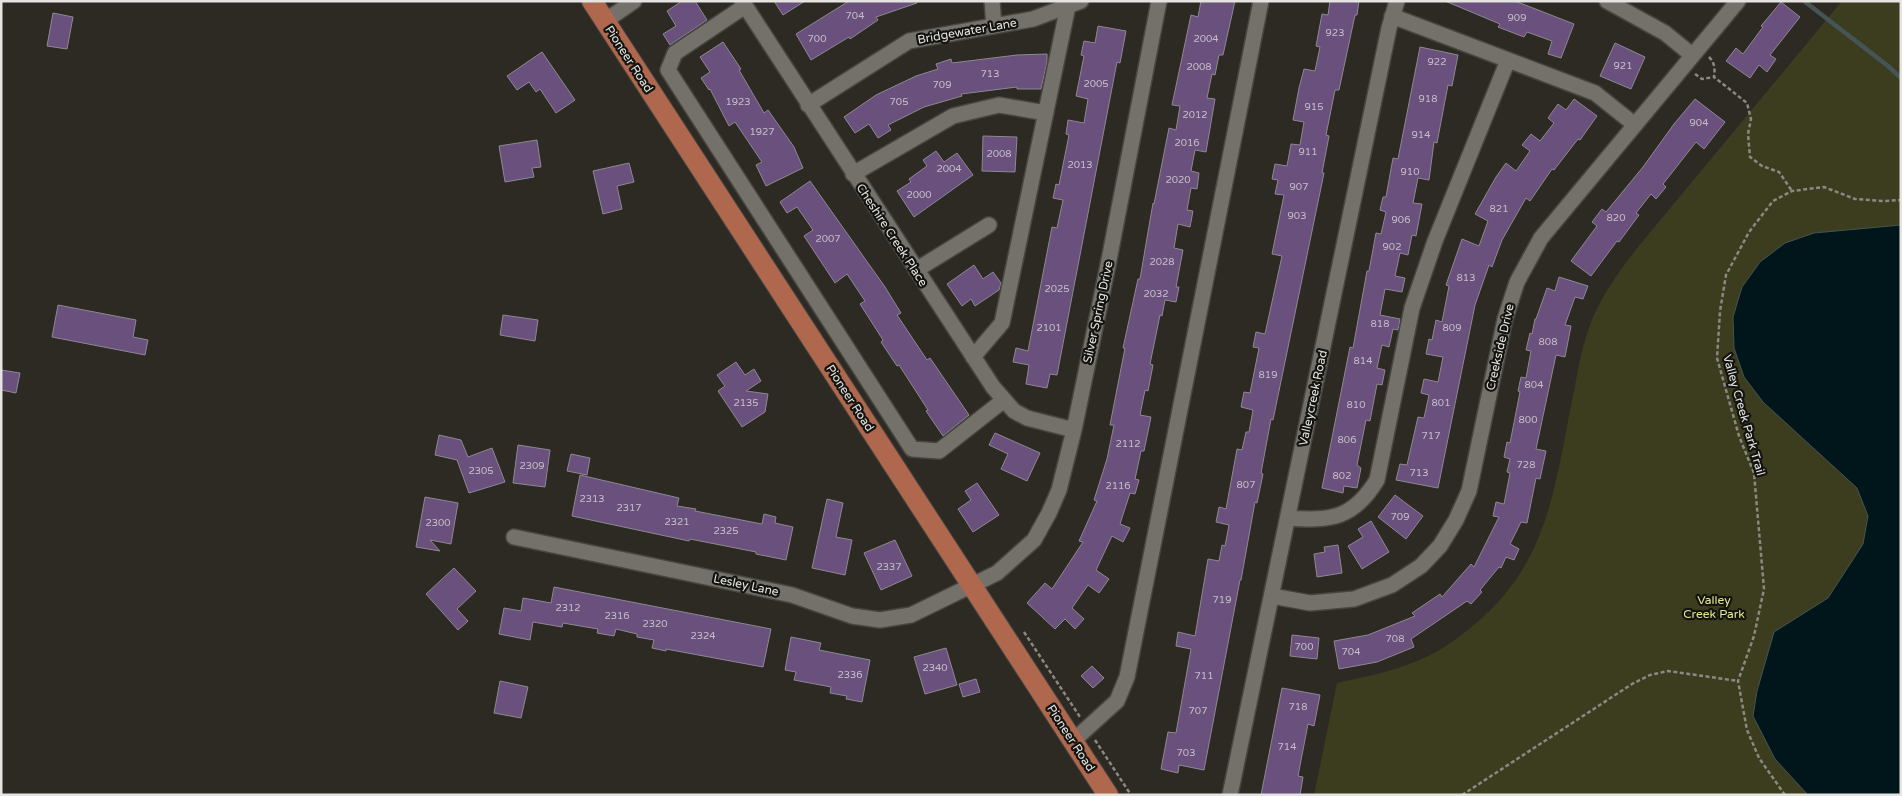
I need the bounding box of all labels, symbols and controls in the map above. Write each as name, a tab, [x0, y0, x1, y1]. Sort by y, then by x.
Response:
house number: 704	[846, 10, 864, 22]
house number: 909	[1508, 12, 1526, 24]
street label: Bridgewater Lane	[916, 15, 1018, 47]
street label: Pioneer Road	[602, 23, 656, 95]
house number: 923	[1326, 27, 1344, 39]
house number: 700	[808, 33, 826, 45]
house number: 2004	[1193, 33, 1219, 45]
house number: 922	[1428, 56, 1446, 68]
house number: 921	[1614, 60, 1632, 72]
house number: 2008	[1186, 61, 1212, 73]
house number: 713	[981, 68, 999, 80]
house number: 2005	[1083, 78, 1109, 90]
house number: 709	[933, 79, 951, 91]
house number: 918	[1419, 93, 1437, 105]
house number: 1923	[725, 96, 751, 108]
house number: 705	[890, 96, 908, 108]
house number: 915	[1305, 101, 1323, 113]
house number: 2012	[1182, 109, 1208, 121]
house number: 904	[1690, 117, 1708, 129]
house number: 1927	[749, 126, 775, 138]
house number: 914	[1412, 129, 1430, 141]
house number: 2016	[1174, 137, 1200, 149]
house number: 911	[1299, 146, 1317, 158]
house number: 2008	[986, 148, 1012, 160]
house number: 2013	[1067, 159, 1093, 171]
house number: 2004	[936, 163, 962, 175]
house number: 910	[1401, 166, 1419, 178]
house number: 2020	[1165, 174, 1191, 186]
street label: Cheshire Creek Place	[854, 181, 931, 289]
house number: 907	[1290, 181, 1308, 193]
house number: 2000	[906, 189, 932, 201]
house number: 821	[1490, 203, 1508, 215]
house number: 903	[1288, 210, 1306, 222]
house number: 820	[1607, 212, 1625, 224]
house number: 906	[1392, 214, 1410, 226]
house number: 2007	[815, 233, 841, 245]
house number: 902	[1383, 241, 1401, 253]
house number: 2028	[1149, 256, 1175, 268]
street label: Silver Spring Drive	[1080, 259, 1116, 364]
house number: 813	[1457, 272, 1475, 284]
house number: 2025	[1044, 283, 1070, 295]
house number: 2032	[1143, 288, 1169, 300]
street label: Creekside Drive	[1483, 302, 1517, 392]
house number: 818	[1371, 318, 1389, 330]
house number: 2101	[1036, 322, 1062, 334]
house number: 809	[1443, 322, 1461, 334]
house number: 808	[1539, 336, 1557, 348]
street label: Valleycreek Road	[1296, 349, 1330, 447]
street label: Valley Creek Park Trail	[1720, 353, 1768, 477]
house number: 814	[1354, 355, 1372, 367]
street label: Pioneer Road	[823, 362, 877, 434]
house number: 819	[1259, 369, 1277, 381]
house number: 804	[1525, 379, 1543, 391]
house number: 2135	[733, 397, 759, 409]
house number: 801	[1432, 397, 1450, 409]
house number: 810	[1347, 399, 1365, 411]
house number: 800	[1519, 414, 1537, 426]
house number: 717	[1422, 430, 1440, 442]
house number: 806	[1338, 434, 1356, 446]
house number: 2112	[1115, 438, 1141, 450]
house number: 728	[1517, 459, 1535, 471]
house number: 2309	[519, 460, 545, 472]
house number: 2305	[468, 465, 494, 477]
house number: 713	[1410, 467, 1428, 479]
house number: 802	[1333, 470, 1351, 482]
house number: 807	[1237, 479, 1255, 491]
house number: 2116	[1105, 480, 1131, 492]
house number: 2313	[579, 493, 605, 505]
house number: 2317	[616, 502, 642, 514]
house number: 709	[1391, 511, 1409, 523]
house number: 2321	[664, 516, 690, 528]
house number: 2300	[425, 517, 451, 529]
house number: 2325	[713, 525, 739, 537]
house number: 2337	[876, 561, 902, 573]
street label: Lesley Lane	[712, 571, 780, 599]
park label: Valley Creek Park	[1683, 593, 1745, 621]
house number: 719	[1213, 594, 1231, 606]
house number: 2312	[555, 602, 581, 614]
house number: 2316	[604, 610, 630, 622]
house number: 2320	[642, 618, 668, 630]
house number: 2324	[690, 630, 716, 642]
house number: 708	[1386, 633, 1404, 645]
house number: 700	[1295, 641, 1313, 653]
house number: 704	[1342, 646, 1360, 658]
house number: 2340	[922, 662, 948, 674]
house number: 2336	[837, 669, 863, 681]
house number: 711	[1195, 670, 1213, 682]
house number: 718	[1289, 701, 1307, 713]
street label: Pioneer Road	[1044, 702, 1098, 774]
house number: 707	[1189, 705, 1207, 717]
house number: 714	[1278, 741, 1296, 753]
house number: 703	[1177, 747, 1195, 759]

